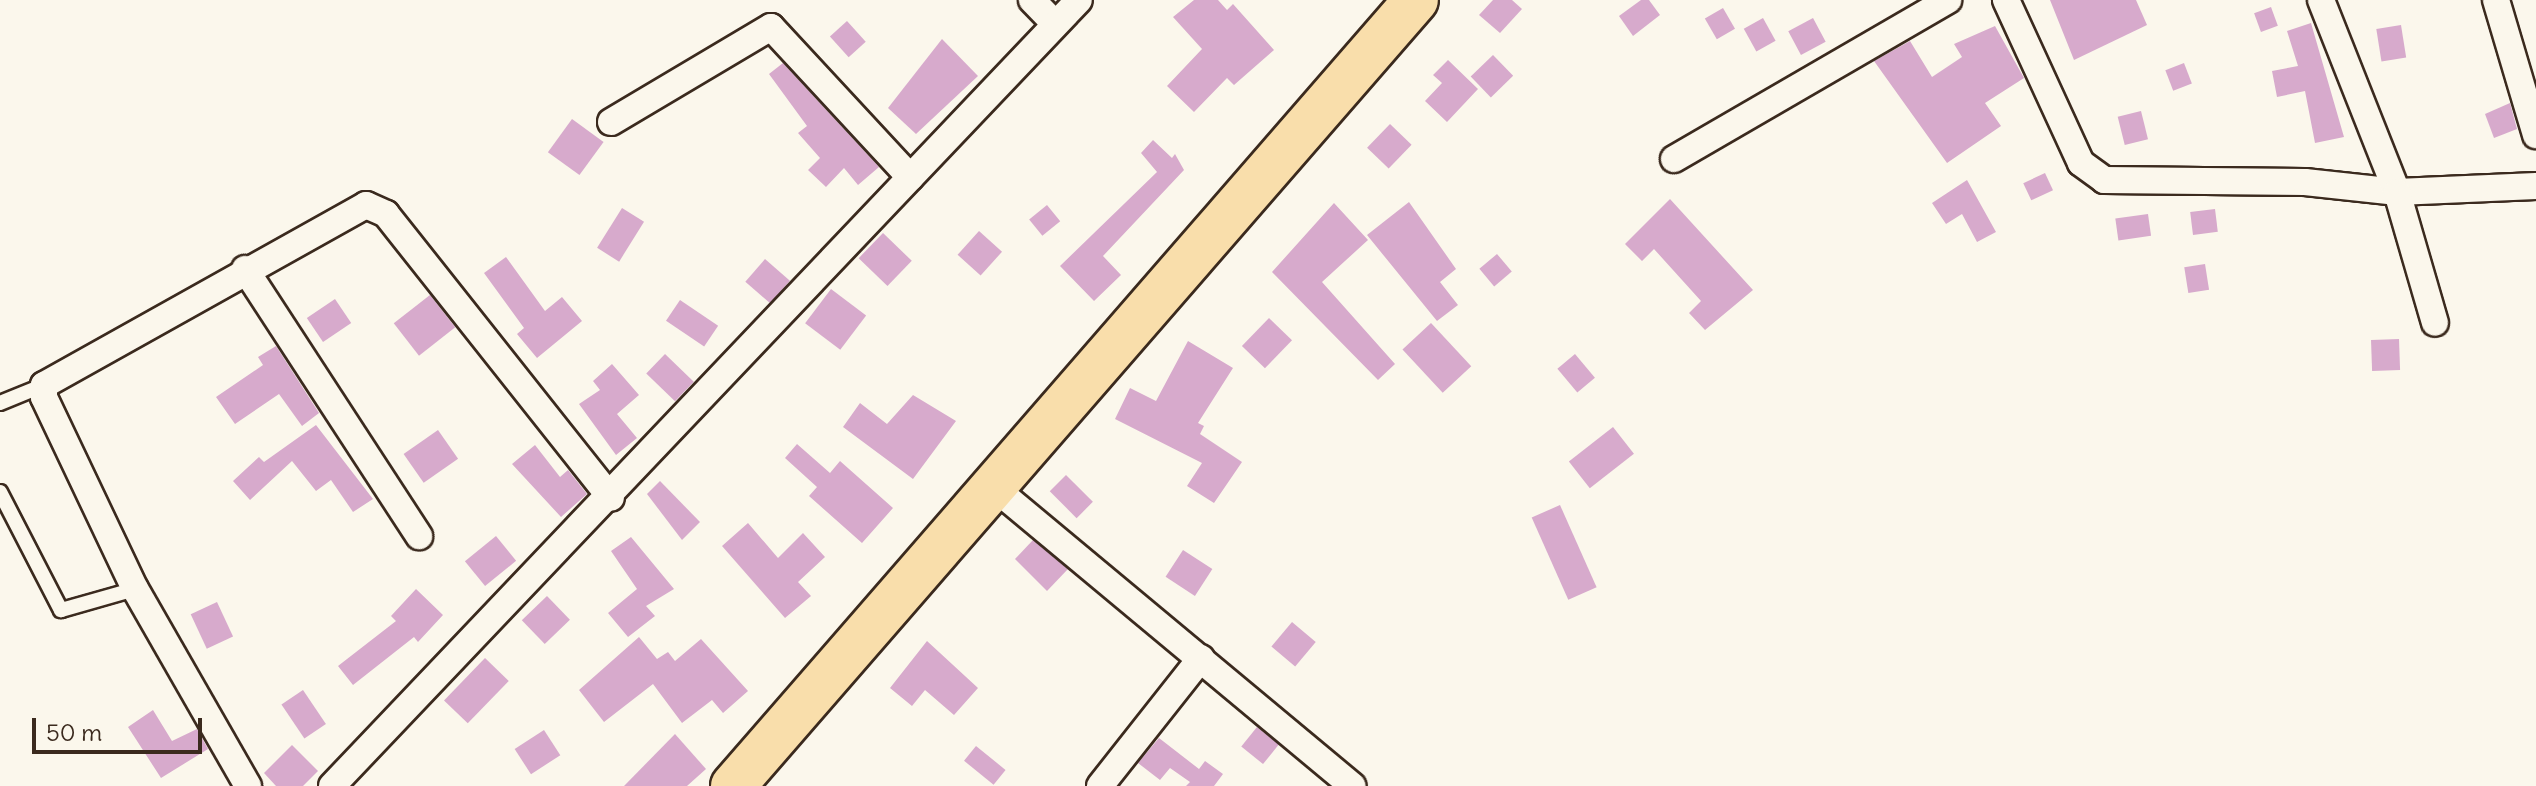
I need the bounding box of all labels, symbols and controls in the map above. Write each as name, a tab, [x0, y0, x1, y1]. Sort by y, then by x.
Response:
scale bar	[36, 702, 206, 752]
text: 50 m	[46, 717, 102, 747]

